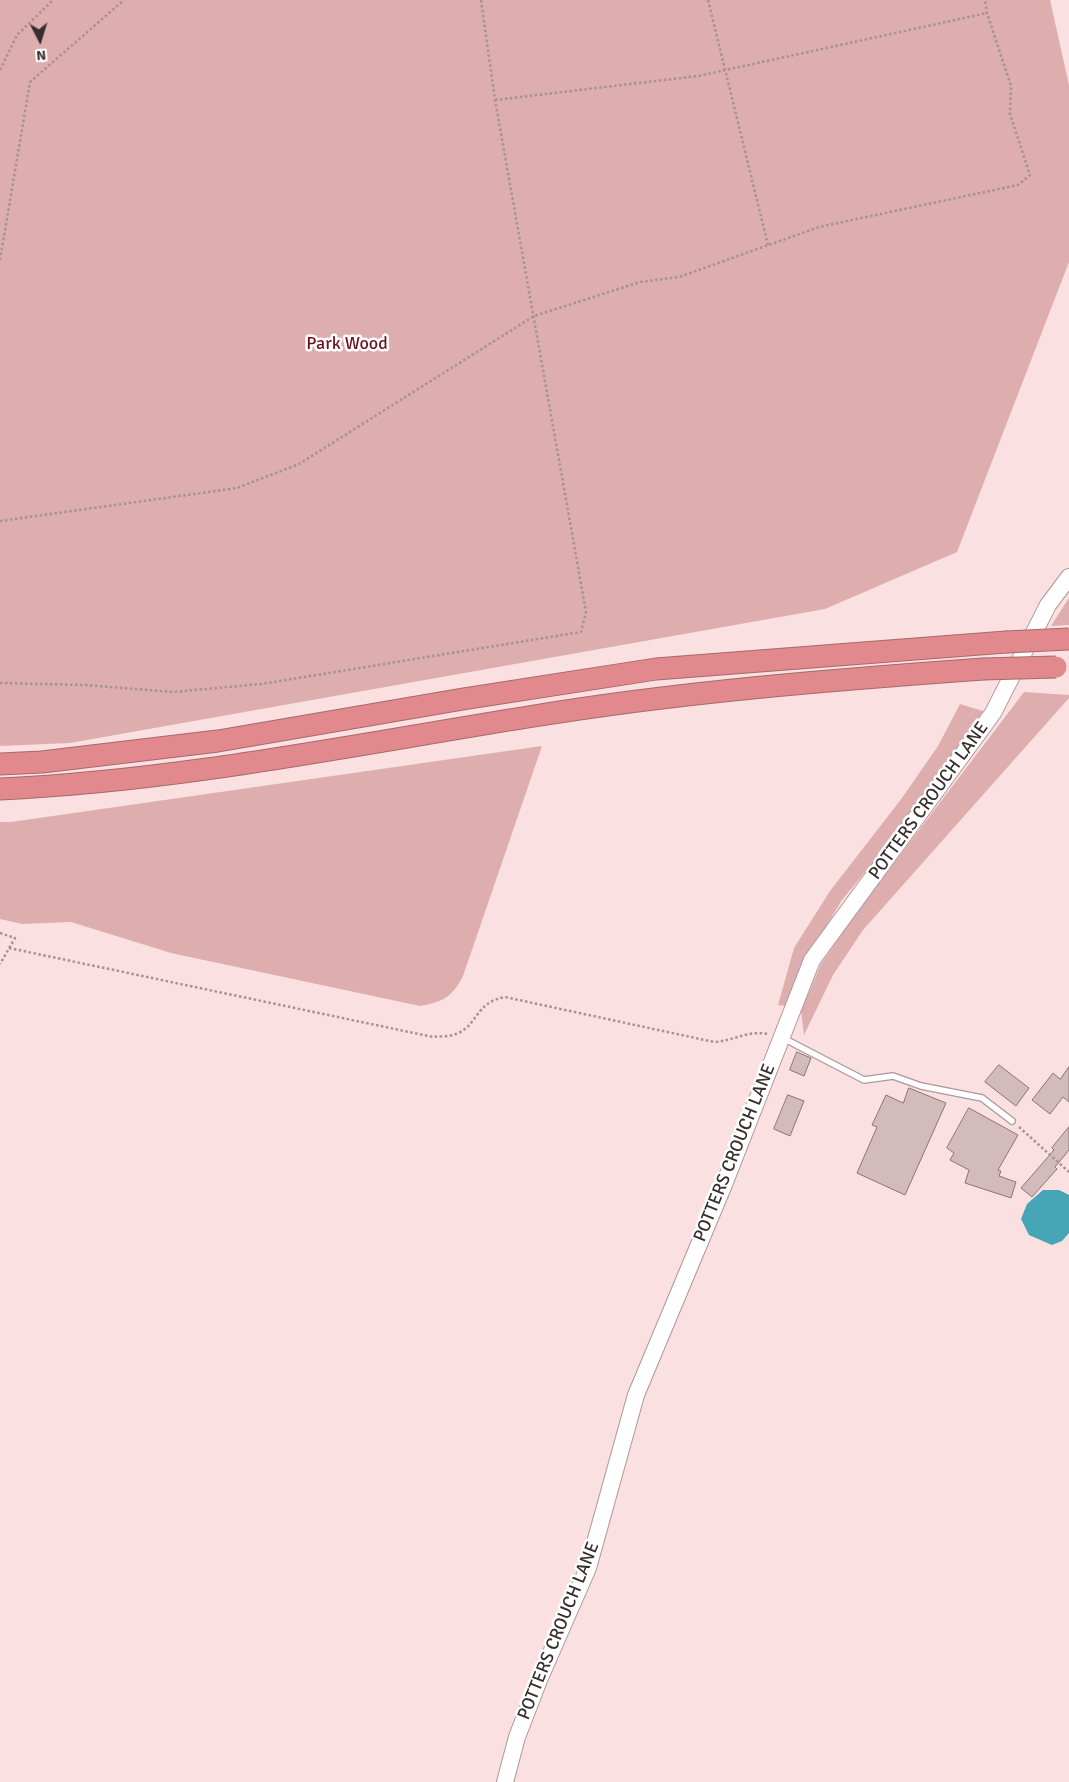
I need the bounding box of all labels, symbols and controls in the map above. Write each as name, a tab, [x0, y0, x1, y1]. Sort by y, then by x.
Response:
north arrow	[15, 15, 65, 65]
text: N	[36, 47, 47, 64]
park label: Park Wood	[306, 333, 388, 355]
street label: POTTERS CROUCH LANE	[865, 718, 993, 884]
street label: POTTERS CROUCH LANE	[689, 1061, 781, 1245]
street label: POTTERS CROUCH LANE	[513, 1539, 605, 1723]

